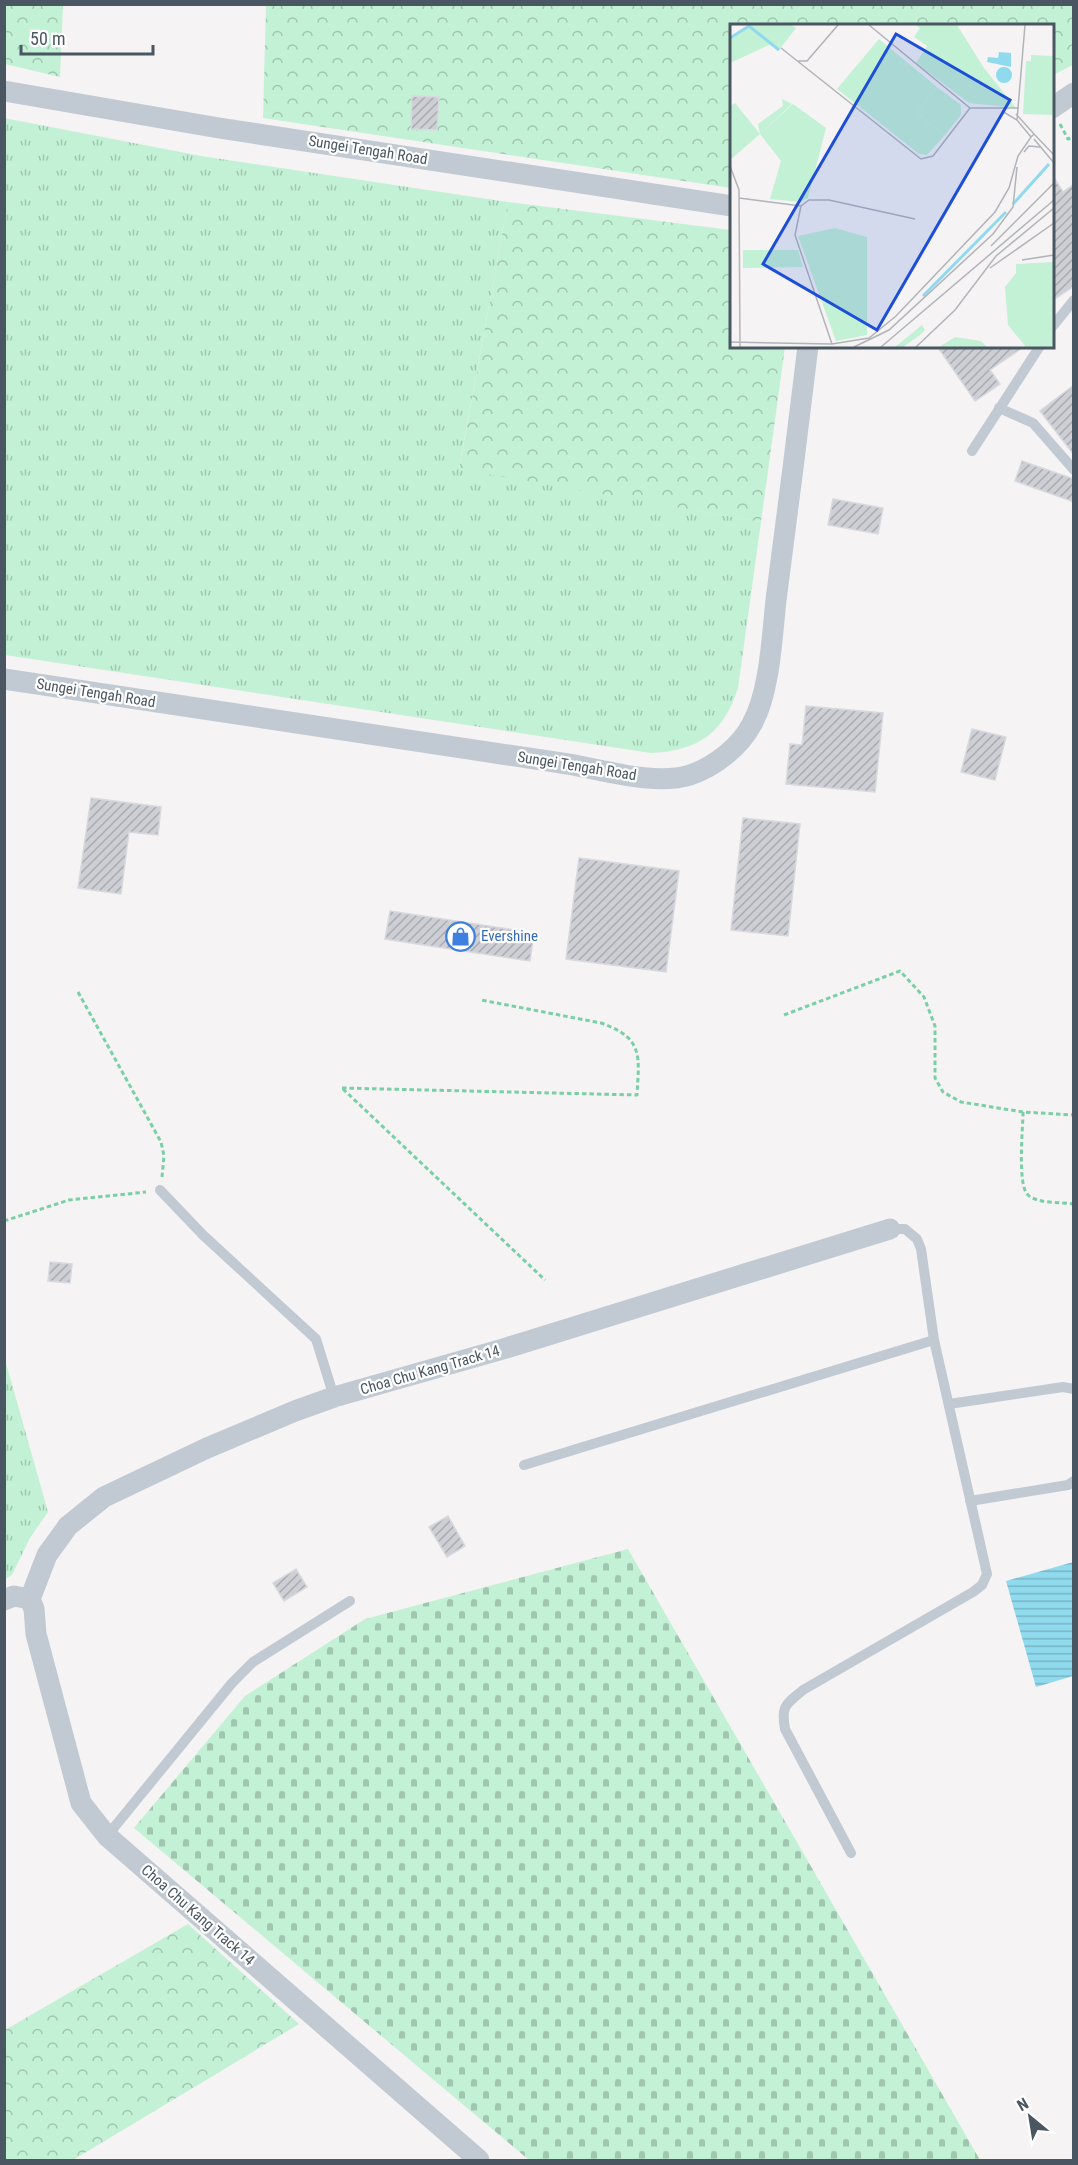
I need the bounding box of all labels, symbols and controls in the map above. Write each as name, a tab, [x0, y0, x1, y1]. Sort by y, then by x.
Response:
scale bar	[21, 18, 153, 56]
inset map	[730, 24, 1054, 348]
text: 50 m	[30, 28, 65, 49]
street label: Sungei Tengah Road	[307, 132, 429, 168]
street label: Sungei Tengah Road	[35, 675, 157, 711]
street label: Sungei Tengah Road	[516, 748, 638, 784]
shop icon: Evershine	[444, 920, 476, 952]
place label: Evershine	[481, 927, 538, 945]
street label: Choa Chu Kang Track 14	[358, 1341, 502, 1399]
street label: Choa Chu Kang Track 14	[138, 1861, 258, 1969]
north arrow	[1000, 2087, 1060, 2147]
text: N	[1014, 2094, 1032, 2115]

